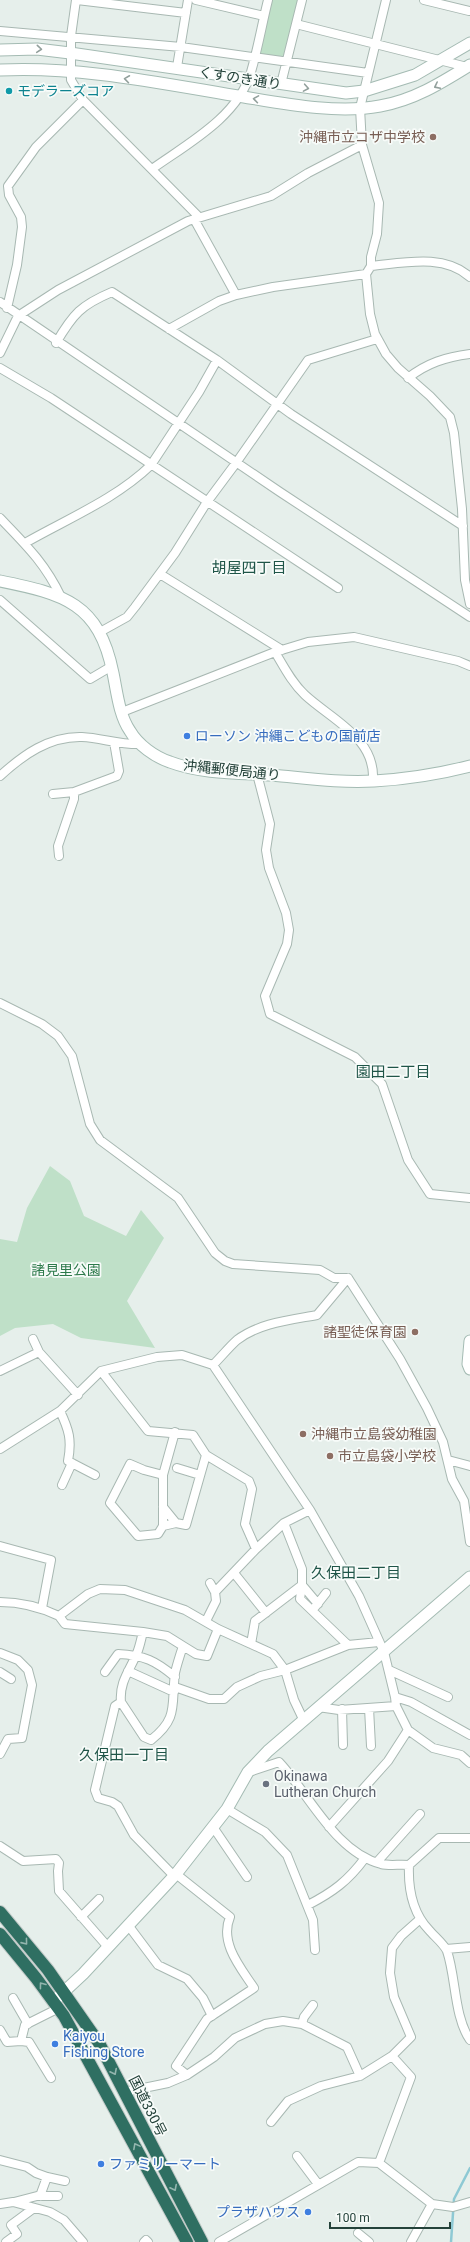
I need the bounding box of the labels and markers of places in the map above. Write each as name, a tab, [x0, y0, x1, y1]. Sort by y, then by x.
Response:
place label: モデラーズコア	[17, 83, 114, 99]
marker: モデラーズコア	[4, 86, 14, 96]
place label: 沖縄市立コザ中学校	[299, 129, 425, 145]
marker: 沖縄市立コザ中学校	[428, 132, 438, 142]
place label: ローソン 沖縄こどもの国前店	[195, 728, 380, 744]
marker: ローソン 沖縄こどもの国前店	[182, 731, 192, 741]
place label: 諸聖徒保育園	[323, 1324, 407, 1340]
marker: 諸聖徒保育園	[410, 1327, 420, 1337]
place label: 沖縄市立島袋幼稚園	[311, 1426, 437, 1442]
marker: 沖縄市立島袋幼稚園	[298, 1429, 308, 1439]
place label: 市立島袋小学校	[338, 1448, 436, 1464]
marker: 市立島袋小学校	[325, 1451, 335, 1461]
place label: Okinawa Lutheran Church	[274, 1768, 376, 1800]
marker: Okinawa Lutheran Church	[261, 1779, 271, 1789]
place label: Kaiyou Fishing Store	[63, 2028, 144, 2060]
marker: Kaiyou Fishing Store	[50, 2039, 60, 2049]
place label: ファミリーマート	[109, 2156, 221, 2172]
marker: ファミリーマート	[96, 2159, 106, 2169]
place label: プラザハウス	[216, 2204, 300, 2220]
marker: プラザハウス	[303, 2207, 313, 2217]

